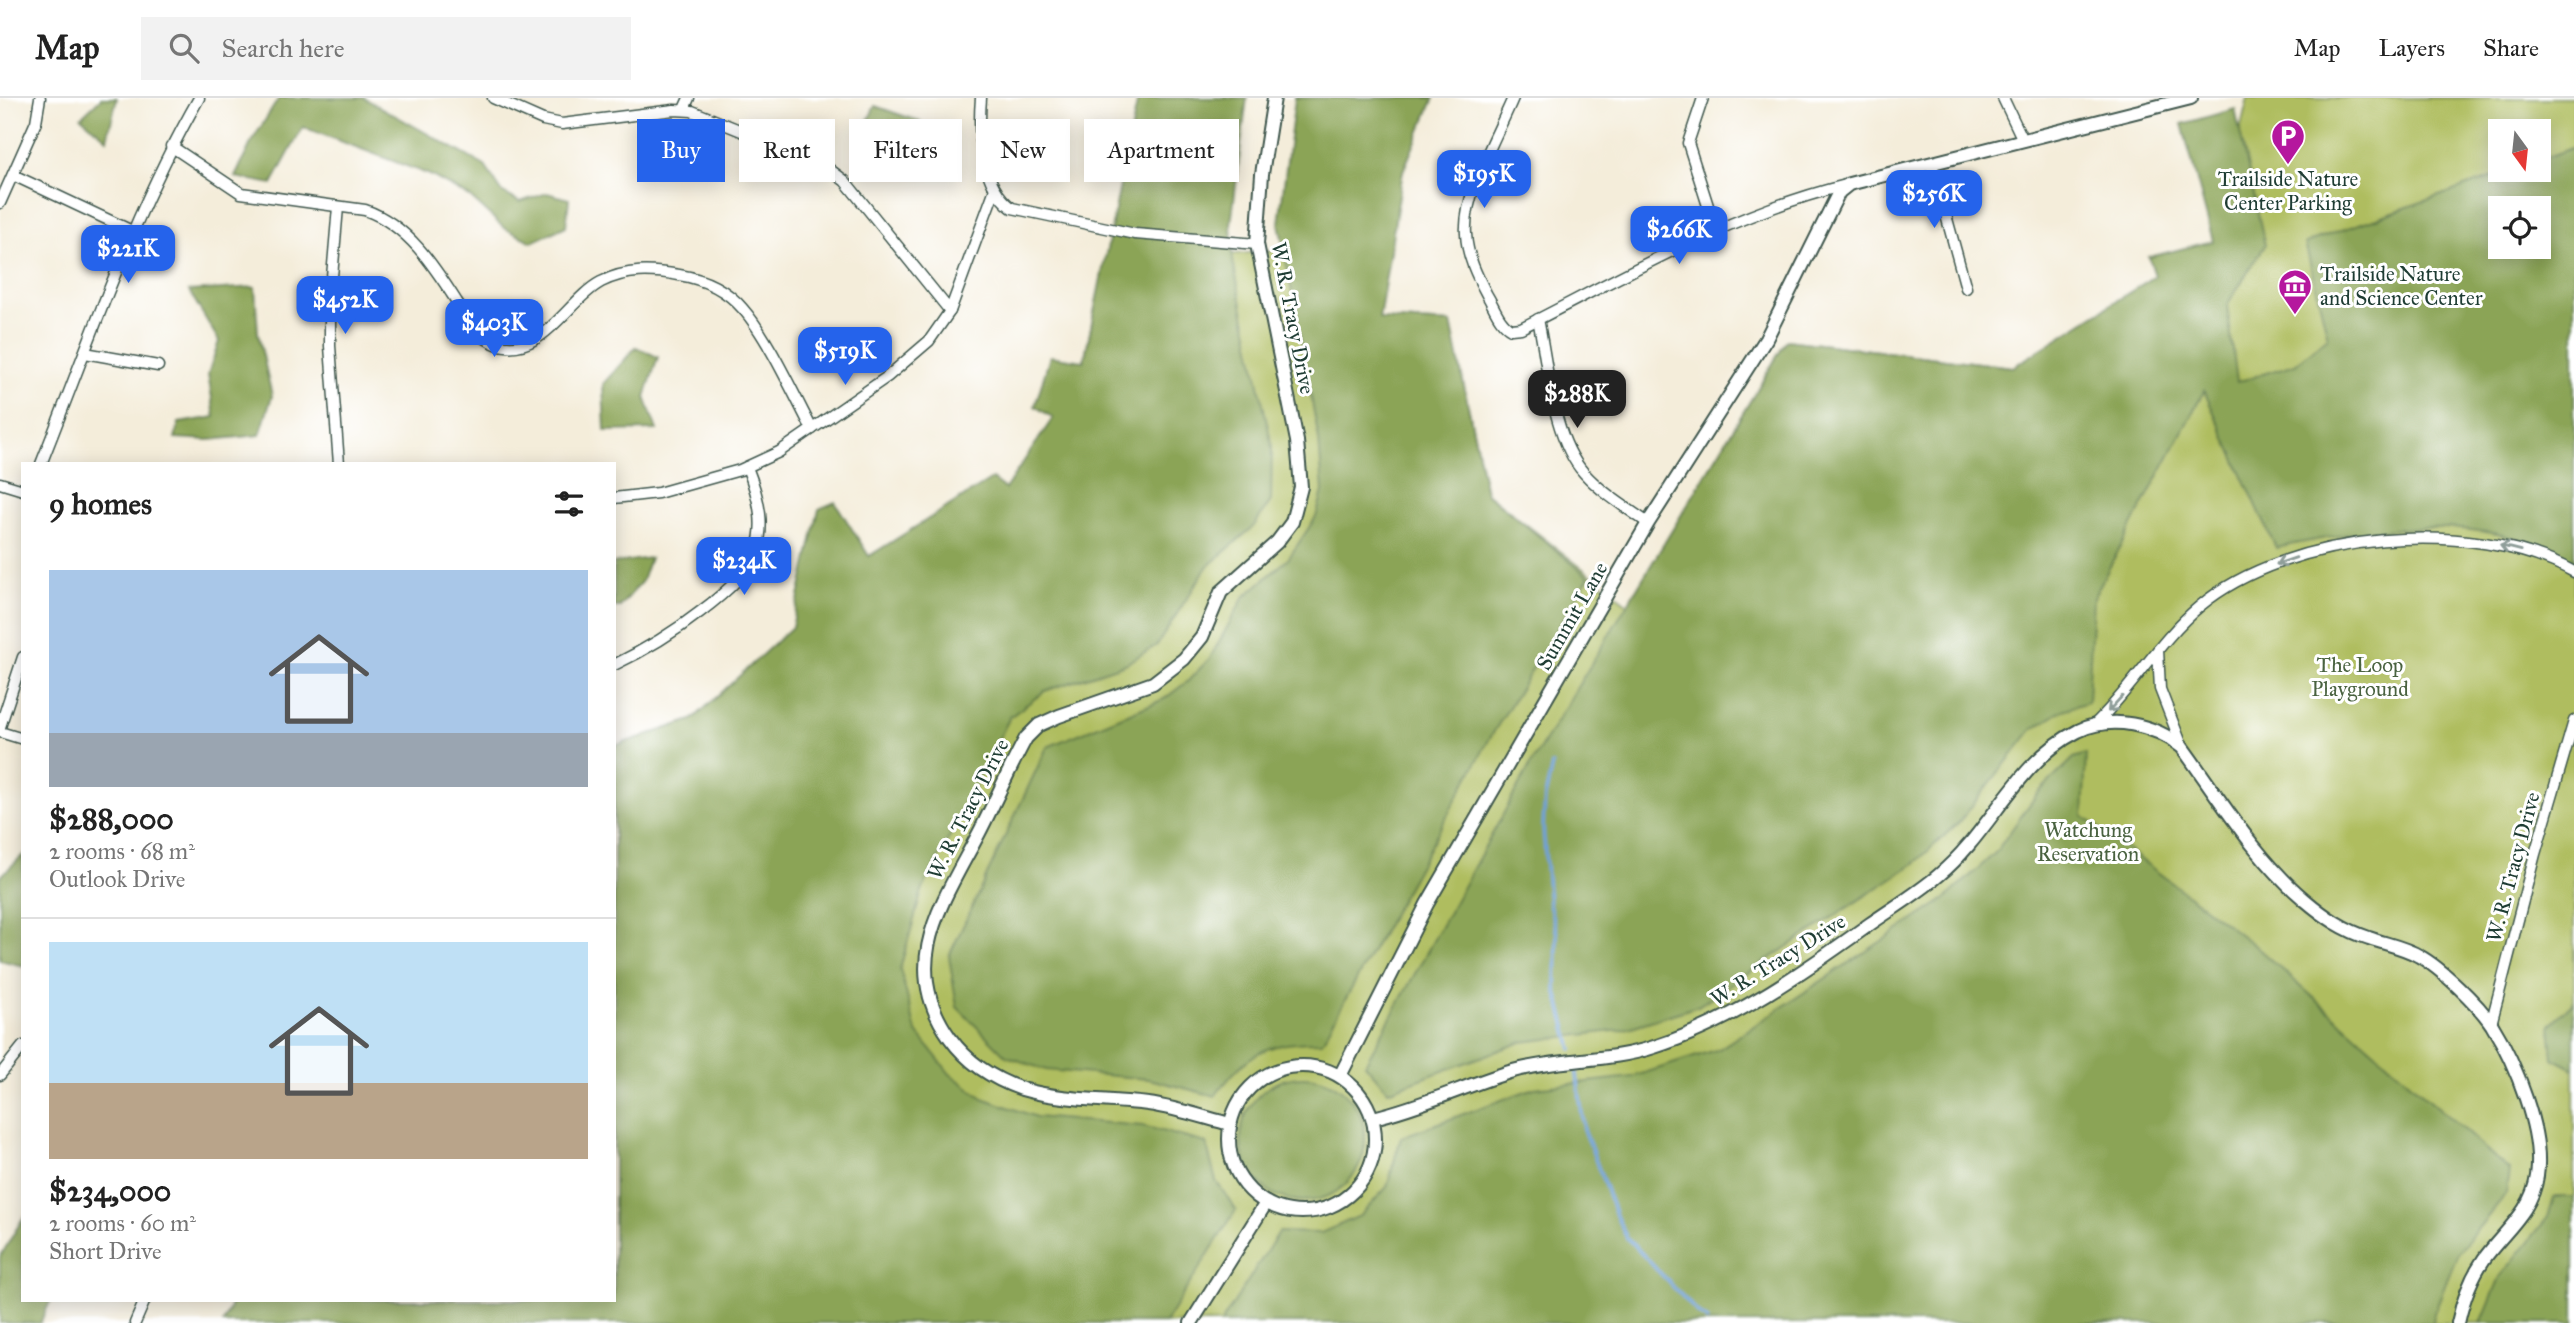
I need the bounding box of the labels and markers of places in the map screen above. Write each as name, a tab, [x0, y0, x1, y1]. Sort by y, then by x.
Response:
parking icon: Trailside Nature Center Parking	[2269, 117, 2307, 166]
pin: $195K	[1435, 150, 1533, 210]
place label: Trailside Nature Center Parking	[2218, 166, 2359, 216]
pin: $256K	[1885, 170, 1983, 230]
pin: $266K	[1630, 206, 1728, 266]
pin: $221K	[79, 226, 177, 285]
place label: Trailside Nature and Science Center	[2320, 261, 2483, 311]
museum icon: Trailside Nature and Science Center	[2276, 267, 2314, 316]
pin: $452K	[296, 276, 394, 336]
pin: $403K	[445, 300, 543, 359]
pin: $519K	[796, 328, 894, 387]
pin: $288K	[1528, 370, 1626, 430]
pin: $234K	[695, 538, 793, 597]

